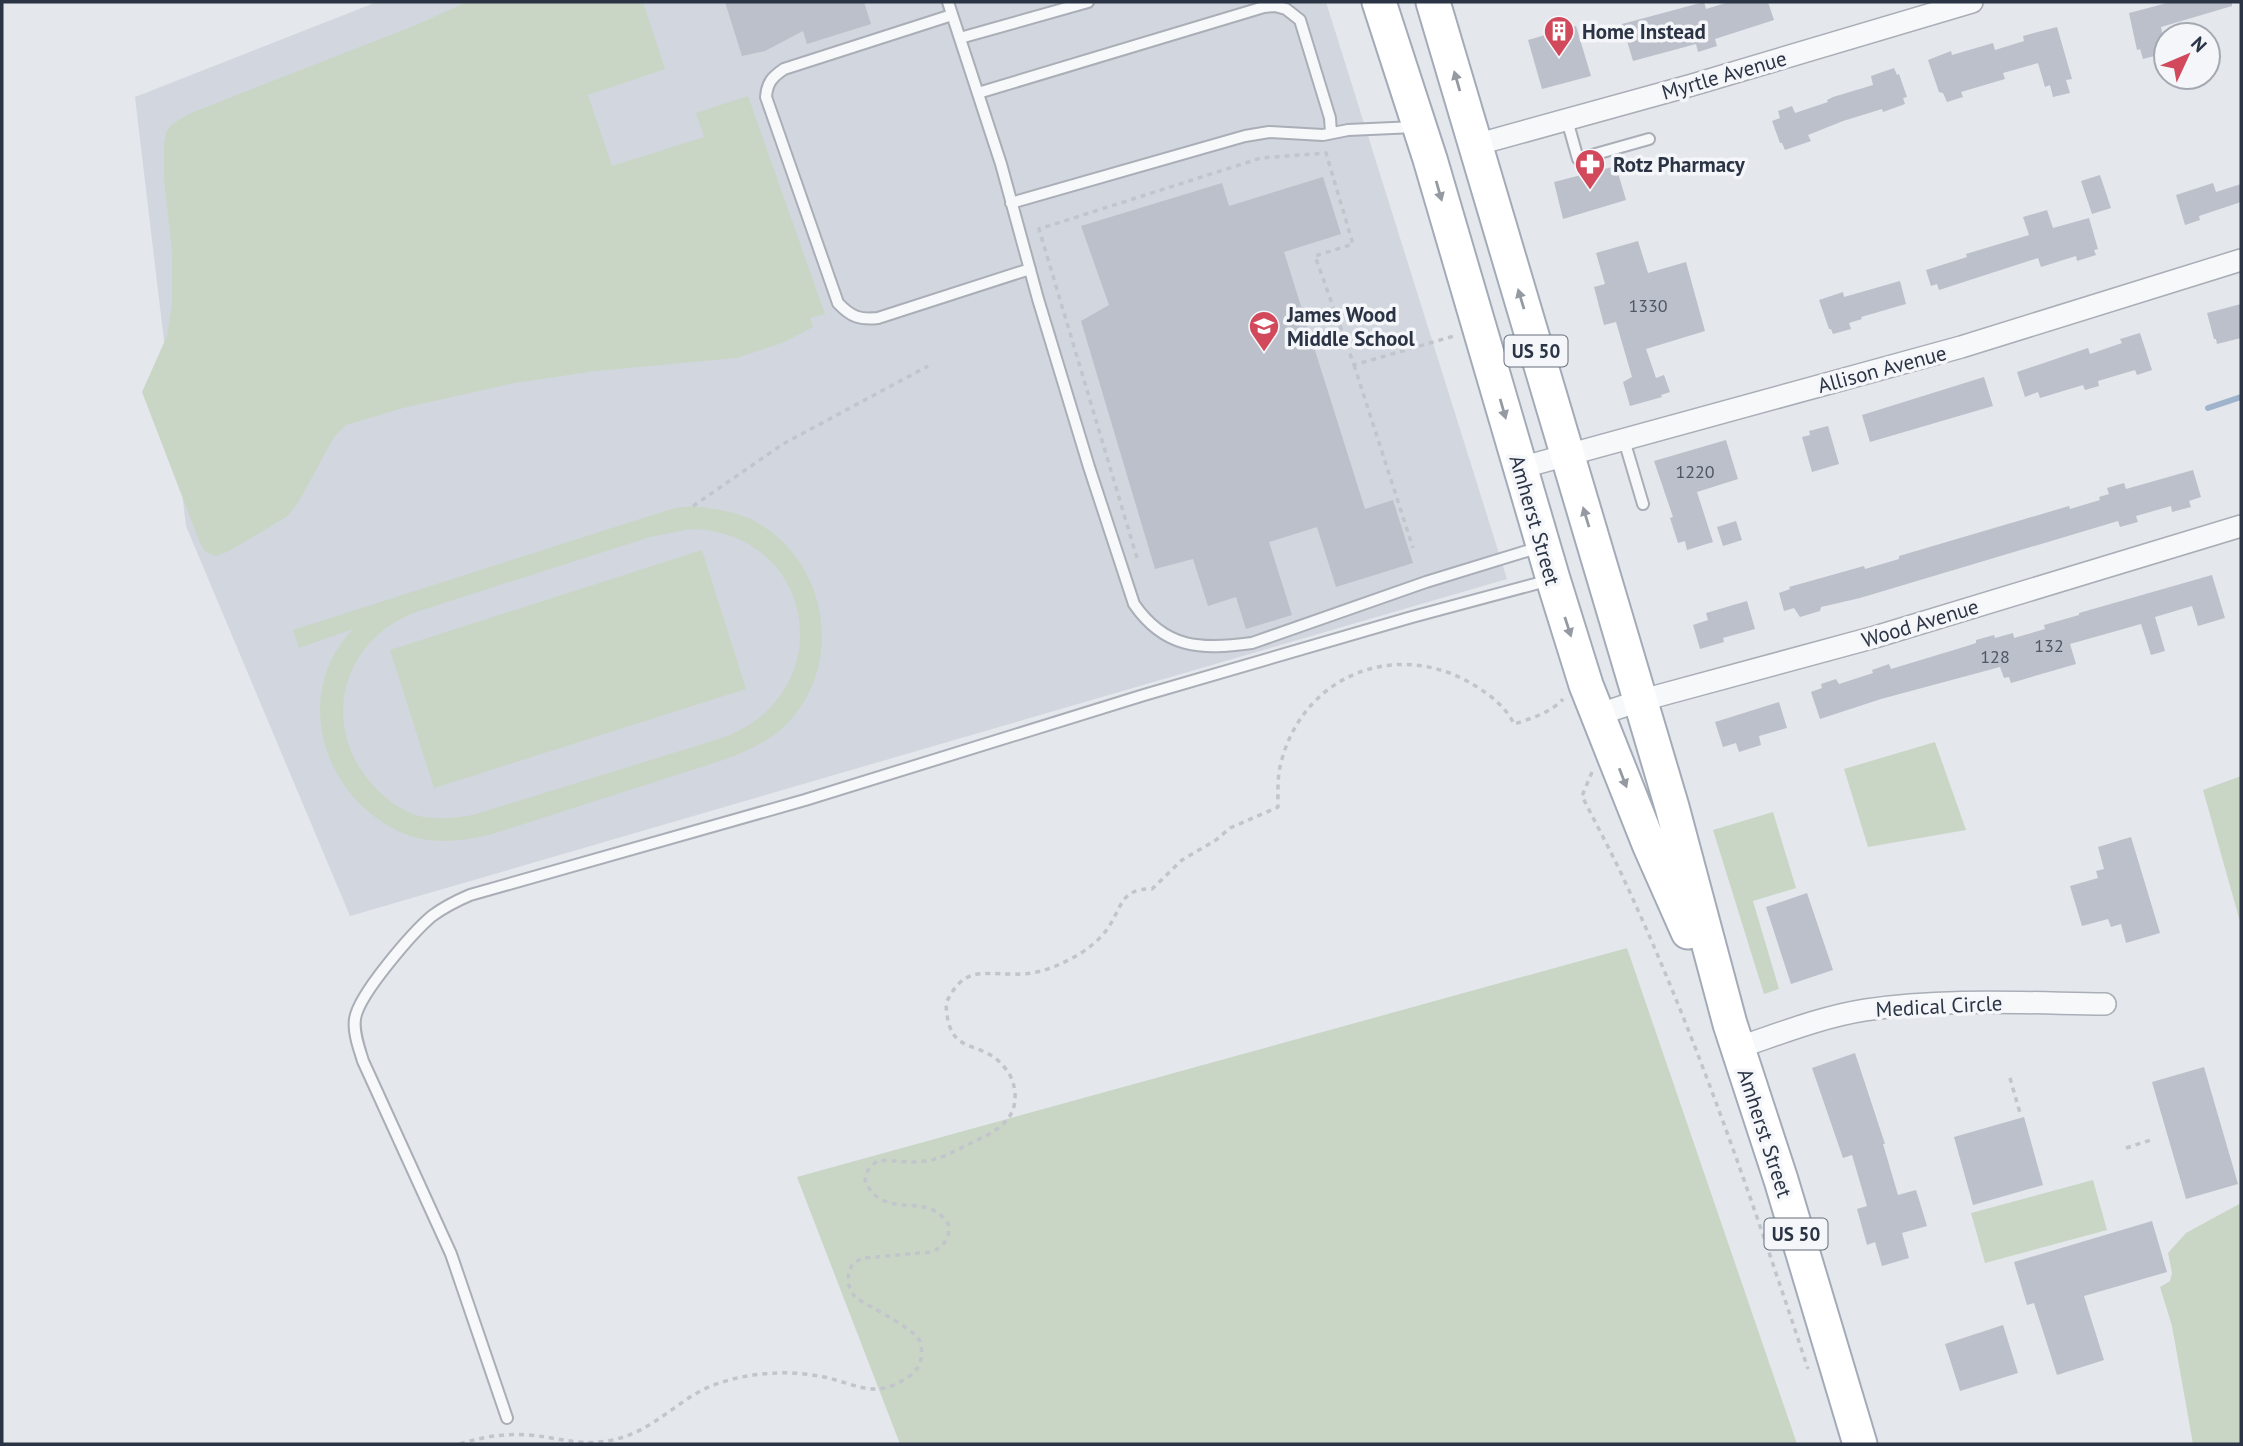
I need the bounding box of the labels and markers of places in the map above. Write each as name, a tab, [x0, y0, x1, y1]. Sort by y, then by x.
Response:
building icon: Home Instead	[1542, 14, 1576, 58]
place label: Home Instead	[1582, 18, 1706, 45]
pharmacy icon: Rotz Pharmacy	[1573, 147, 1607, 191]
place label: Rotz Pharmacy	[1613, 151, 1746, 178]
place label: James Wood Middle School	[1286, 301, 1415, 352]
school or university icon: James Wood Middle School	[1247, 309, 1281, 353]

